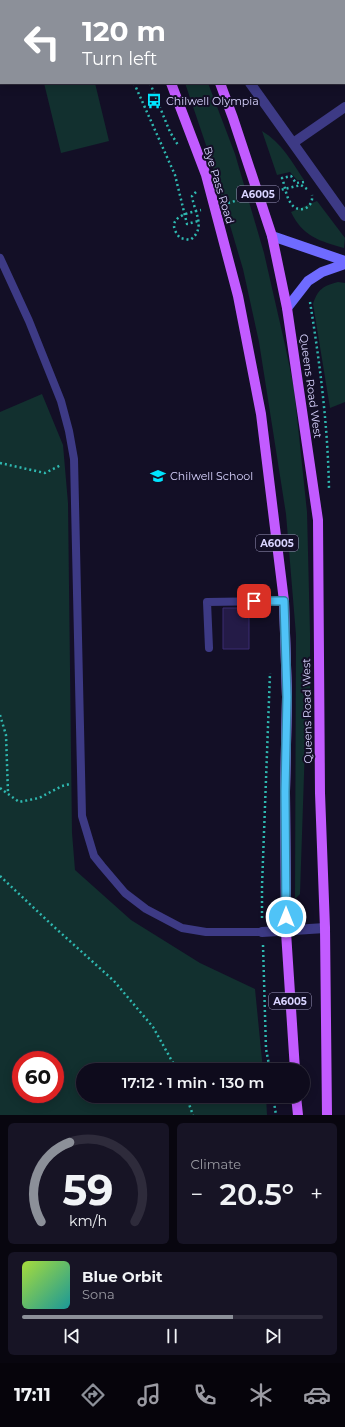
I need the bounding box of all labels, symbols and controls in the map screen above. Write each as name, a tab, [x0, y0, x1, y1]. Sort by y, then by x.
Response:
text: 120 m	[82, 14, 166, 48]
icon: left	[16, 16, 68, 68]
text: Turn left	[82, 48, 157, 70]
bus stop icon: Chilwell Olympia	[145, 92, 163, 110]
place label: Chilwell Olympia	[166, 94, 259, 108]
street label: Bye Pass Road	[201, 145, 237, 225]
road number: A6005	[237, 186, 279, 202]
street label: Queens Road West	[297, 333, 325, 440]
school or university icon: Chilwell School	[149, 467, 167, 485]
place label: Chilwell School	[170, 469, 253, 483]
road number: A6005	[256, 535, 298, 551]
pin	[237, 584, 271, 618]
icon: arrive	[243, 590, 265, 612]
street label: Queens Road West	[299, 658, 315, 764]
position arrow	[265, 896, 307, 938]
road number: A6005	[269, 993, 311, 1009]
speed limit sign: 60	[12, 1051, 64, 1103]
text: 17:12 · 1 min · 130 m	[122, 1073, 264, 1092]
text: Climate	[191, 1156, 241, 1172]
text: 59	[63, 1164, 114, 1214]
text: 20.5°	[220, 1176, 294, 1213]
text: −	[191, 1181, 203, 1208]
text: +	[310, 1181, 323, 1208]
text: km/h	[69, 1211, 107, 1229]
text: Blue Orbit	[82, 1267, 162, 1286]
text: Sona	[82, 1286, 115, 1302]
icon: previous	[61, 1325, 83, 1347]
icon: pause	[161, 1325, 183, 1347]
icon: next	[262, 1325, 284, 1347]
icon: directions	[79, 1381, 107, 1409]
icon: music	[135, 1381, 163, 1409]
icon: phone	[191, 1381, 219, 1409]
icon: climate	[247, 1381, 275, 1409]
icon: car	[303, 1381, 331, 1409]
text: 17:11	[14, 1384, 51, 1406]

